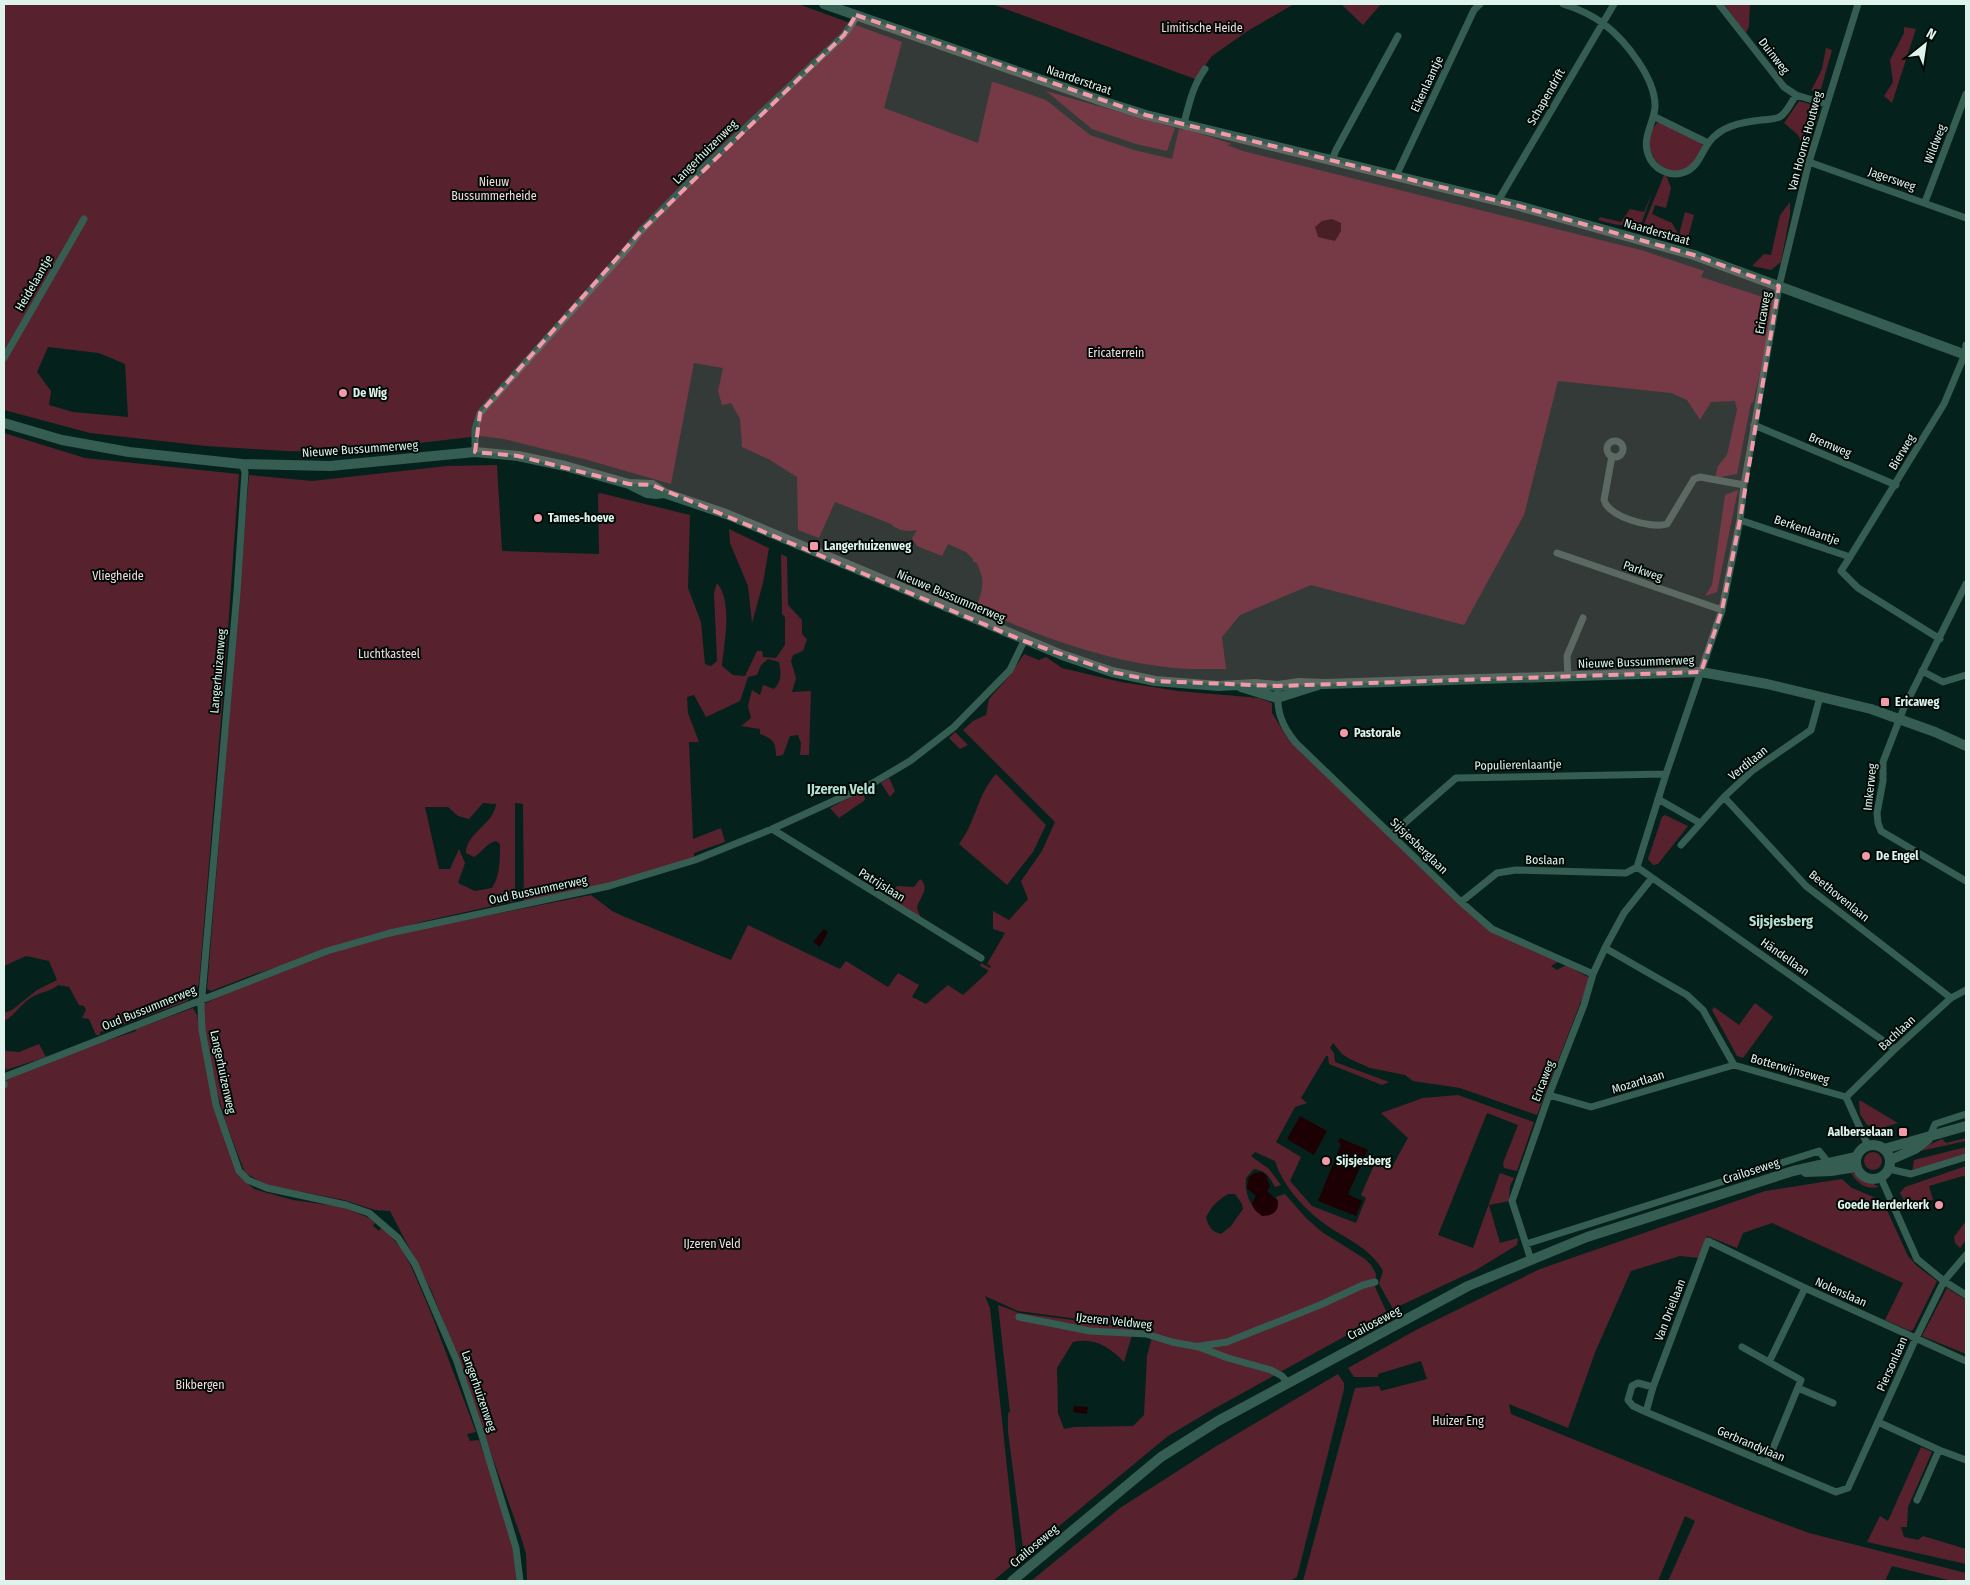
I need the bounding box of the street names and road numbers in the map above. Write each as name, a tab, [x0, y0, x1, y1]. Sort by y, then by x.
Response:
street label: Duinweg	[1756, 35, 1793, 77]
street label: Eikenlaantje	[1408, 54, 1446, 114]
street label: Naarderstraat	[1045, 62, 1113, 98]
street label: Schapendrift	[1524, 66, 1568, 128]
street label: Van Hoorns Houtweg	[1785, 89, 1825, 192]
street label: Langerhuizenweg	[670, 117, 740, 187]
street label: Wildweg	[1921, 122, 1949, 166]
street label: Jagersweg	[1867, 164, 1918, 194]
street label: Naarderstraat	[1623, 216, 1692, 248]
street label: Heidelaantje	[12, 252, 56, 314]
street label: Ericaweg	[1752, 290, 1774, 335]
street label: Bremweg	[1807, 430, 1854, 460]
street label: Bierweg	[1886, 431, 1918, 472]
street label: Nieuwe Bussummerweg	[301, 438, 419, 460]
street label: Berkenlaantje	[1772, 512, 1842, 548]
street label: Parkweg	[1621, 558, 1665, 584]
street label: Nieuwe Bussummerweg	[895, 567, 1008, 625]
street label: Langerhuizenweg	[207, 628, 229, 714]
street label: Nieuwe Bussummerweg	[1578, 653, 1695, 671]
street label: Verdilaan	[1726, 743, 1770, 783]
street label: Populierenlaantje	[1474, 757, 1562, 773]
street label: Imkerweg	[1861, 762, 1879, 811]
street label: Sijsjesberglaan	[1387, 815, 1451, 877]
street label: Boslaan	[1525, 853, 1565, 867]
street label: Patrijslaan	[856, 865, 908, 905]
street label: Beethovenlaan	[1806, 867, 1872, 925]
street label: Oud Bussummerweg	[487, 873, 589, 907]
street label: Händellaan	[1758, 935, 1812, 979]
street label: Oud Bussummerweg	[100, 983, 198, 1033]
street label: Bachlaan	[1876, 1013, 1918, 1053]
street label: Langerhuizenweg	[207, 1029, 239, 1115]
street label: Botterwijnseweg	[1749, 1051, 1831, 1087]
street label: Ericaweg	[1529, 1058, 1557, 1104]
street label: Mozartlaan	[1610, 1067, 1666, 1097]
street label: Crailoseweg	[1721, 1155, 1781, 1187]
street label: Nolenslaan	[1813, 1274, 1869, 1310]
street label: Van Driellaan	[1652, 1277, 1688, 1343]
street label: Crailoseweg	[1345, 1303, 1403, 1343]
street label: IJzeren Veldweg	[1075, 1310, 1153, 1332]
street label: Piersonlaan	[1874, 1335, 1910, 1393]
street label: Langerhuizenweg	[459, 1349, 500, 1434]
street label: Gerbrandylaan	[1715, 1423, 1787, 1465]
street label: Crailoseweg	[1007, 1522, 1061, 1570]

